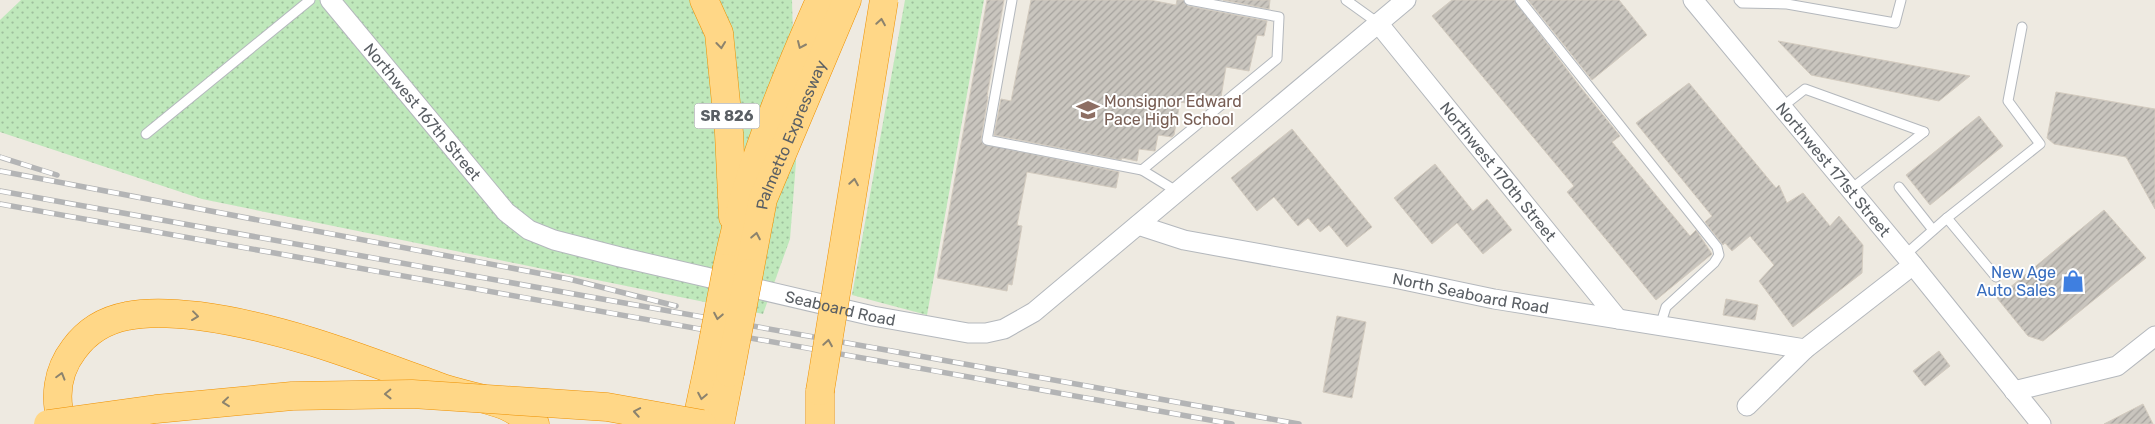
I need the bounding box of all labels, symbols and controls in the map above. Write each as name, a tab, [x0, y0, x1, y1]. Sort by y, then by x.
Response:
one-way arrow	[875, 18, 885, 26]
street label: Northwest 167th Street	[360, 39, 485, 184]
one-way arrow	[796, 40, 807, 49]
one-way arrow	[715, 42, 726, 50]
street label: Palmetto Expressway	[752, 57, 830, 211]
place label: Monsignor Edward Pace High School	[1104, 92, 1242, 129]
school or university icon: Monsignor Edward Pace High School	[1075, 97, 1101, 123]
street label: Northwest 170th Street	[1436, 98, 1560, 245]
street label: Northwest 171st Street	[1772, 98, 1895, 240]
road number: SR 826	[694, 104, 760, 128]
one-way arrow	[849, 178, 859, 187]
one-way arrow	[750, 232, 761, 241]
place label: New Age Auto Sales	[1977, 263, 2056, 300]
shop icon: New Age Auto Sales	[2060, 268, 2086, 294]
street label: North Seaboard Road	[1391, 269, 1550, 317]
street label: Seaboard Road	[783, 286, 897, 329]
one-way arrow	[191, 310, 199, 321]
one-way arrow	[713, 312, 723, 321]
one-way arrow	[823, 338, 833, 347]
one-way arrow	[55, 372, 65, 381]
one-way arrow	[384, 389, 392, 399]
one-way arrow	[697, 392, 708, 401]
one-way arrow	[221, 396, 229, 407]
one-way arrow	[632, 407, 641, 418]

